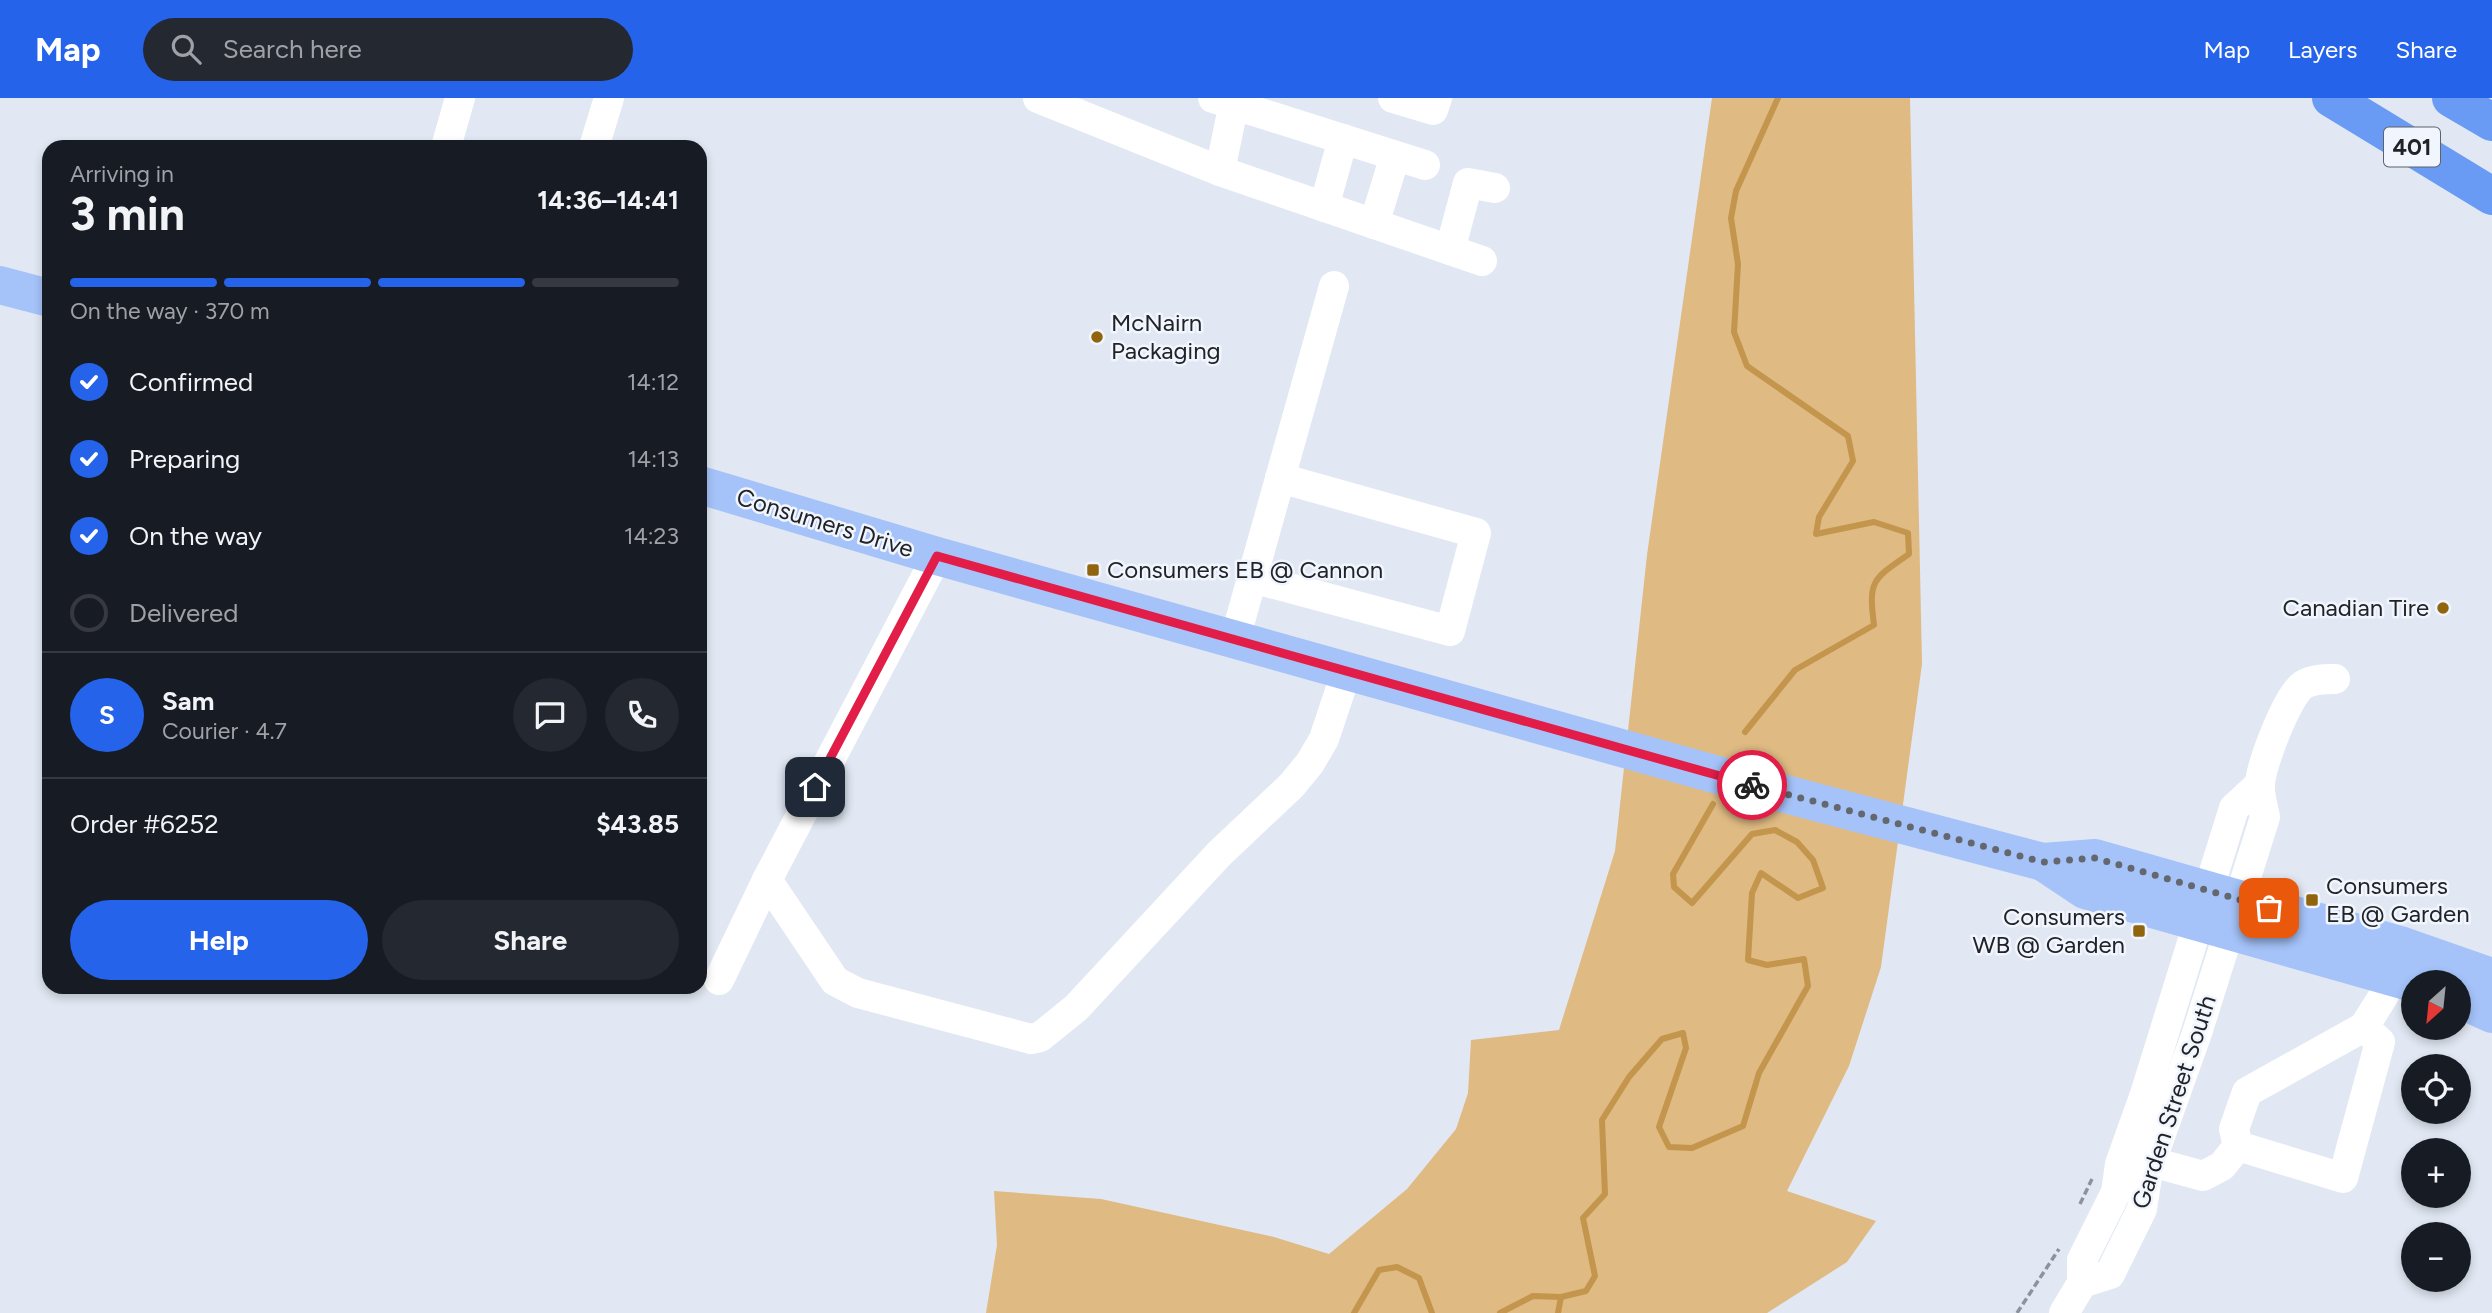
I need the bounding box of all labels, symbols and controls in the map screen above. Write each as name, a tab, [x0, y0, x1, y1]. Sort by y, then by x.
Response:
search box	[143, 18, 633, 81]
text: Map	[35, 30, 101, 69]
icon: search	[167, 30, 205, 68]
text: Search here	[223, 33, 362, 65]
text: Map	[2203, 35, 2250, 64]
text: Layers	[2288, 35, 2357, 64]
text: Share	[2395, 35, 2457, 64]
road number: 401	[2384, 128, 2440, 166]
text: Arriving in	[70, 160, 174, 188]
text: 14:36–14:41	[537, 184, 679, 216]
text: 3 min	[70, 186, 185, 242]
text: On the way · 370 m	[70, 297, 270, 325]
place label: McNairn Packaging	[1111, 308, 1221, 365]
marker: McNairn Packaging	[1089, 329, 1105, 345]
icon: check	[70, 363, 108, 401]
text: Confirmed	[129, 366, 253, 398]
text: 14:12	[627, 368, 679, 396]
icon: check	[70, 440, 108, 478]
text: Preparing	[129, 443, 240, 475]
text: 14:13	[627, 445, 679, 473]
street label: Consumers Drive	[733, 482, 917, 563]
icon: check	[70, 517, 108, 555]
text: On the way	[129, 520, 262, 552]
text: 14:23	[624, 522, 679, 550]
place label: Consumers EB @ Cannon	[1107, 555, 1383, 584]
marker: Consumers EB @ Cannon	[1085, 562, 1101, 578]
place label: Canadian Tire	[2283, 593, 2429, 622]
text: Delivered	[129, 597, 238, 629]
marker: Canadian Tire	[2435, 600, 2451, 616]
button: chat	[513, 678, 587, 752]
button: phone	[605, 678, 679, 752]
text: Sam	[162, 685, 214, 717]
text: S	[99, 699, 115, 731]
text: Courier · 4.7	[162, 717, 287, 745]
courier	[1717, 750, 1787, 820]
pin	[785, 757, 845, 817]
icon: bike	[1733, 766, 1771, 804]
icon: home	[796, 768, 834, 806]
text: Order #6252	[70, 808, 219, 840]
text: $43.85	[596, 808, 679, 840]
place label: Consumers EB @ Garden	[2326, 871, 2470, 928]
pin	[2239, 878, 2299, 938]
icon: bag	[2250, 889, 2288, 927]
marker: Consumers EB @ Garden	[2304, 892, 2320, 908]
button: Help	[70, 900, 368, 980]
button: Share	[382, 900, 679, 980]
place label: Consumers WB @ Garden	[1973, 902, 2125, 959]
marker: Consumers WB @ Garden	[2131, 923, 2147, 939]
north arrow	[2401, 970, 2471, 1040]
map controls	[2401, 970, 2471, 1292]
street label: Garden Street South	[2125, 991, 2222, 1212]
button: locate	[2401, 1054, 2471, 1124]
button: +	[2401, 1138, 2471, 1208]
button: −	[2401, 1222, 2471, 1292]

